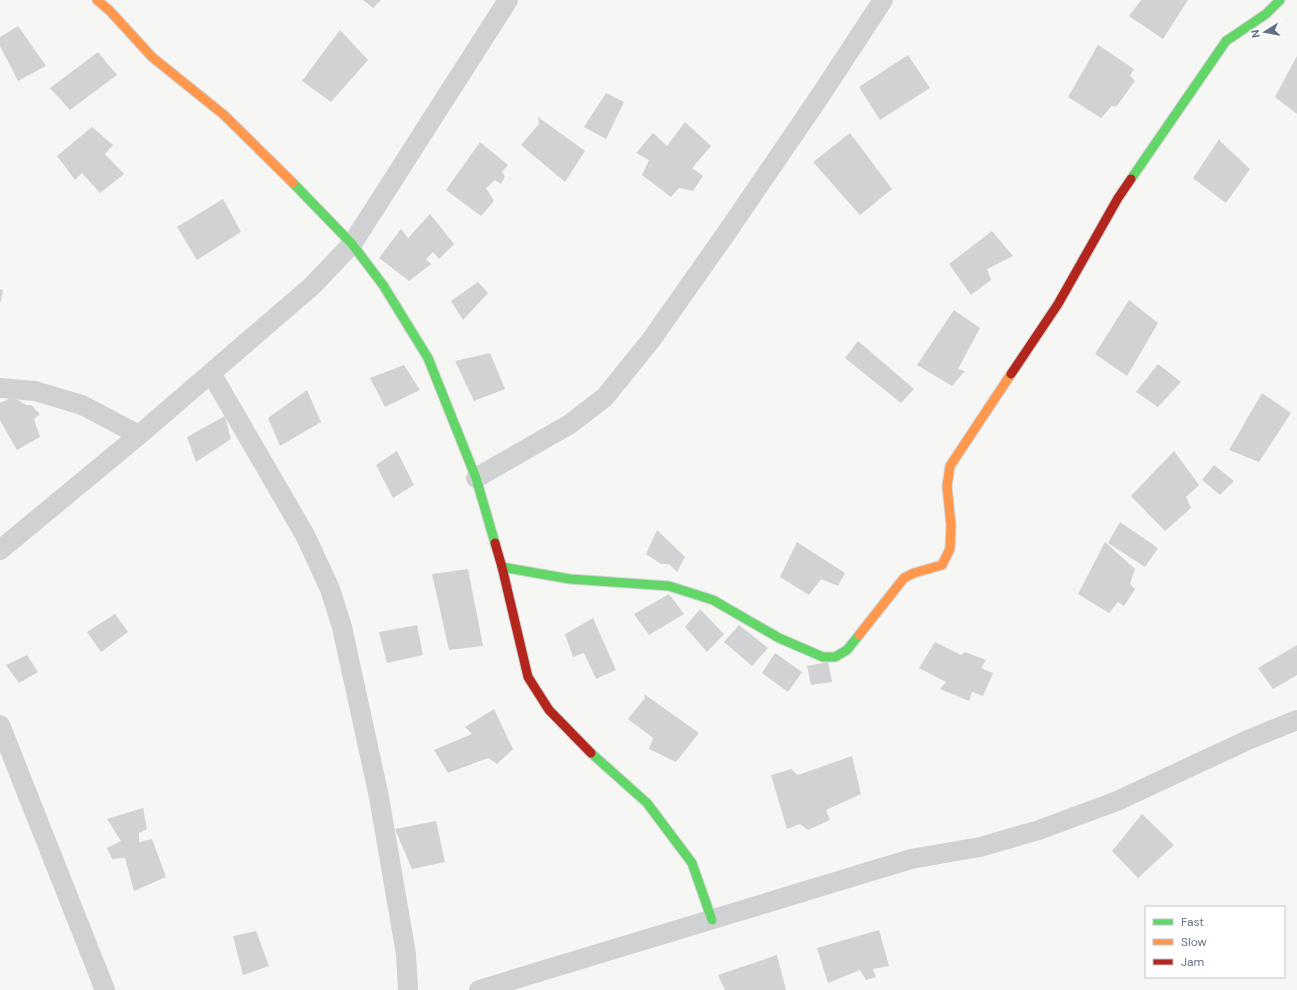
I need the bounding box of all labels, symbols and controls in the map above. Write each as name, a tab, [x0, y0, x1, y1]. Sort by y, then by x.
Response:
north arrow	[1245, 12, 1285, 52]
text: N	[1248, 29, 1263, 39]
legend	[1145, 906, 1285, 978]
text: Fast	[1181, 914, 1204, 930]
text: Slow	[1181, 934, 1207, 950]
text: Jam	[1181, 954, 1204, 970]

